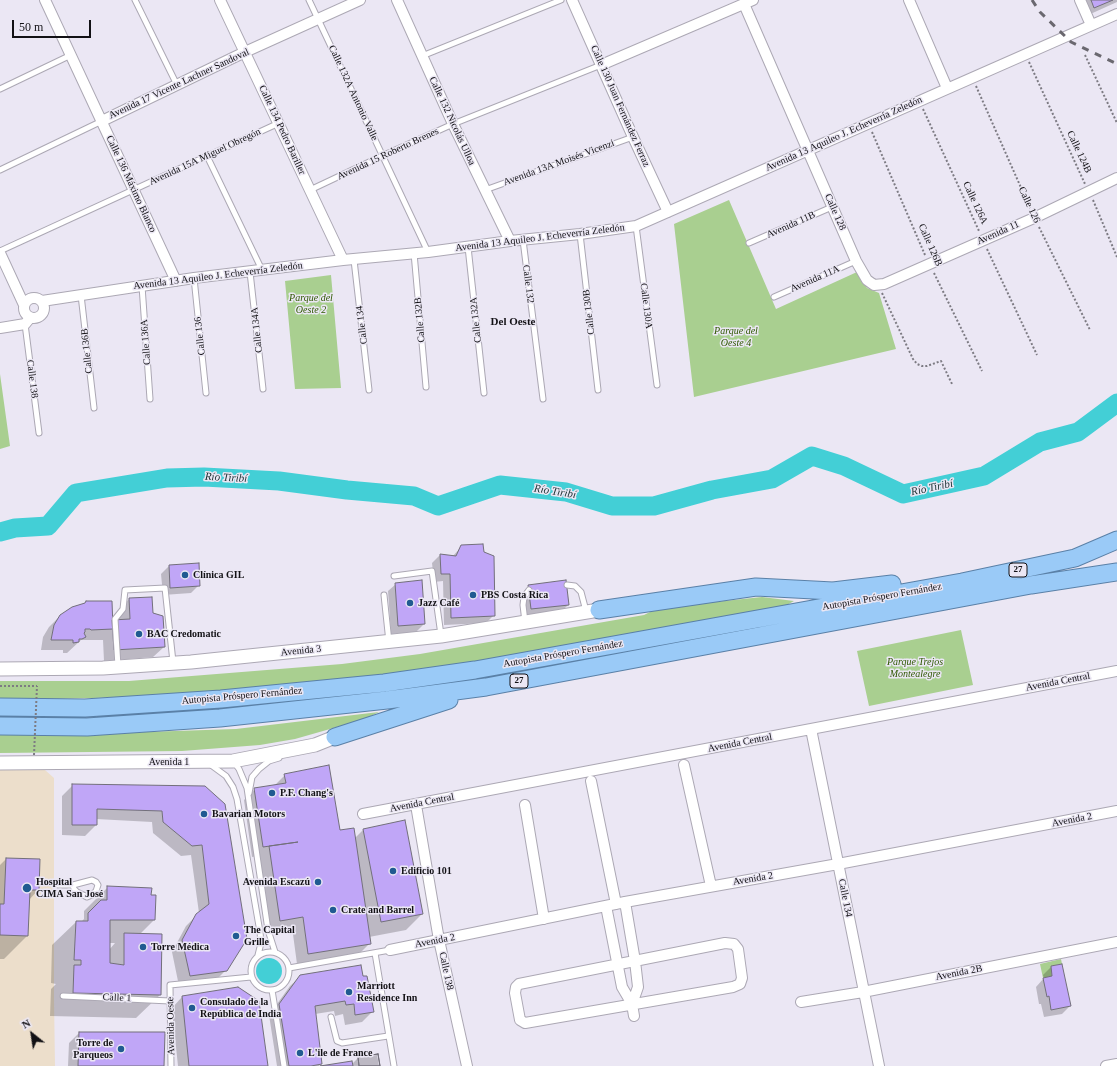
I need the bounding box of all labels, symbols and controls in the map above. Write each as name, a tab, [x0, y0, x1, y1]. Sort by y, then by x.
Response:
scale bar	[14, 12, 93, 38]
text: 50 m	[19, 20, 43, 34]
street label: Calle 132A Antonio Valle	[326, 43, 380, 143]
street label: Calle 130 Juan Fernández Ferraz	[588, 43, 652, 169]
street label: Avenida 17 Vicente Lachner Sandoval	[107, 46, 251, 122]
street label: Calle 132 Nicolás Ulloa	[426, 75, 478, 167]
street label: Calle 134 Pedro Bariller	[256, 83, 308, 177]
street label: Avenida 13 Aquileo J. Echeverría Zeledón	[764, 94, 924, 174]
street label: Avenida 15 Roberto Brenes	[335, 125, 441, 183]
street label: Avenida 15A Miguel Obregón	[147, 126, 263, 188]
street label: Calle 124B	[1064, 129, 1094, 175]
street label: Calle 136 Máximo Blanco	[103, 134, 159, 234]
street label: Avenida 13A Moisés Vicenzi	[502, 137, 616, 189]
street label: Calle 126A	[960, 180, 990, 226]
street label: Calle 126	[1015, 185, 1043, 225]
street label: Calle 128	[822, 192, 848, 232]
street label: Avenida 11B	[765, 209, 817, 241]
street label: Avenida 11	[975, 218, 1021, 248]
street label: Avenida 13 Aquileo J. Echeverría Zeledón	[455, 222, 625, 254]
street label: Calle 126B	[915, 222, 945, 268]
street label: Avenida 13 Aquileo J. Echeverría Zeledón	[133, 260, 303, 292]
street label: Avenida 11A	[789, 263, 841, 295]
street label: Calle 132	[520, 264, 536, 304]
street label: Calle 130A	[637, 283, 655, 329]
street label: Calle 130B	[580, 289, 598, 335]
park label: Parque del Oeste 2	[289, 292, 333, 316]
street label: Calle 132B	[412, 297, 428, 343]
street label: Calle 132A	[468, 297, 484, 343]
street label: Calle 134	[354, 305, 370, 345]
street label: Calle 134A	[249, 307, 265, 353]
district label: Del Oeste	[491, 315, 535, 329]
street label: Calle 136	[192, 316, 208, 356]
street label: Calle 136A	[138, 319, 154, 365]
park label: Parque del Oeste 4	[714, 325, 758, 348]
street label: Calle 136B	[79, 328, 95, 374]
street label: Calle 138	[24, 359, 40, 399]
water label: Río Tiribí	[204, 470, 248, 486]
water label: Río Tiribí	[910, 477, 954, 499]
water label: Río Tiribí	[533, 482, 577, 502]
road number: 27	[1009, 563, 1027, 577]
place label: Clínica GIL	[193, 569, 244, 581]
marker: Clínica GIL	[180, 570, 190, 580]
street label: Autopista Próspero Fernández	[821, 581, 943, 613]
place label: PBS Costa Rica	[481, 589, 548, 601]
marker: PBS Costa Rica	[468, 590, 478, 600]
place label: Jazz Café	[418, 597, 459, 609]
marker: Jazz Café	[405, 598, 415, 608]
place label: BAC Credomatic	[147, 628, 221, 640]
marker: BAC Credomatic	[134, 629, 144, 639]
street label: Autopista Próspero Fernández	[502, 638, 624, 670]
street label: Avenida 3	[280, 643, 322, 659]
park label: Parque Trejos Montealegre	[887, 656, 943, 680]
street label: Avenida Central	[1025, 670, 1091, 694]
road number: 27	[510, 674, 528, 688]
street label: Autopista Próspero Fernández	[181, 685, 303, 707]
street label: Avenida Central	[707, 731, 773, 755]
street label: Avenida 1	[149, 756, 189, 768]
place label: P.F. Chang's	[280, 787, 333, 799]
marker: P.F. Chang's	[267, 788, 277, 798]
street label: Avenida Central	[389, 791, 455, 815]
place label: Bavarian Motors	[212, 808, 285, 820]
marker: Bavarian Motors	[199, 809, 209, 819]
street label: Avenida 2	[1051, 810, 1093, 830]
place label: Edificio 101	[401, 865, 452, 877]
marker: Edificio 101	[388, 866, 398, 876]
street label: Avenida 2	[732, 870, 774, 888]
place label: Hospital CIMA San José	[36, 876, 103, 900]
place label: Avenida Escazú	[243, 876, 310, 888]
marker: Avenida Escazú	[313, 877, 323, 887]
street label: Calle 134	[835, 878, 855, 918]
marker: Hospital CIMA San José	[21, 882, 33, 894]
place label: Crate and Barrel	[341, 904, 414, 916]
marker: Crate and Barrel	[328, 905, 338, 915]
place label: The Capital Grille	[244, 924, 295, 948]
marker: The Capital Grille	[231, 931, 241, 941]
street label: Avenida 2	[414, 931, 456, 951]
place label: Torre Médica	[151, 941, 209, 953]
marker: Torre Médica	[138, 942, 148, 952]
street label: Calle 138	[436, 951, 456, 991]
street label: Avenida 2B	[935, 963, 983, 983]
place label: Marriott Residence Inn	[357, 980, 417, 1004]
marker: Marriott Residence Inn	[344, 987, 354, 997]
street label: Calle 1	[102, 992, 132, 1004]
place label: Consulado de la República de India	[200, 996, 281, 1020]
street label: Avenida Oeste	[164, 997, 178, 1055]
marker: Consulado de la República de India	[187, 1003, 197, 1013]
north arrow	[12, 1014, 52, 1054]
text: N	[20, 1016, 32, 1031]
place label: Torre de Parqueos	[73, 1037, 113, 1060]
marker: Torre de Parqueos	[116, 1044, 126, 1054]
place label: L'ile de France	[308, 1047, 372, 1059]
marker: L'ile de France	[295, 1048, 305, 1058]

